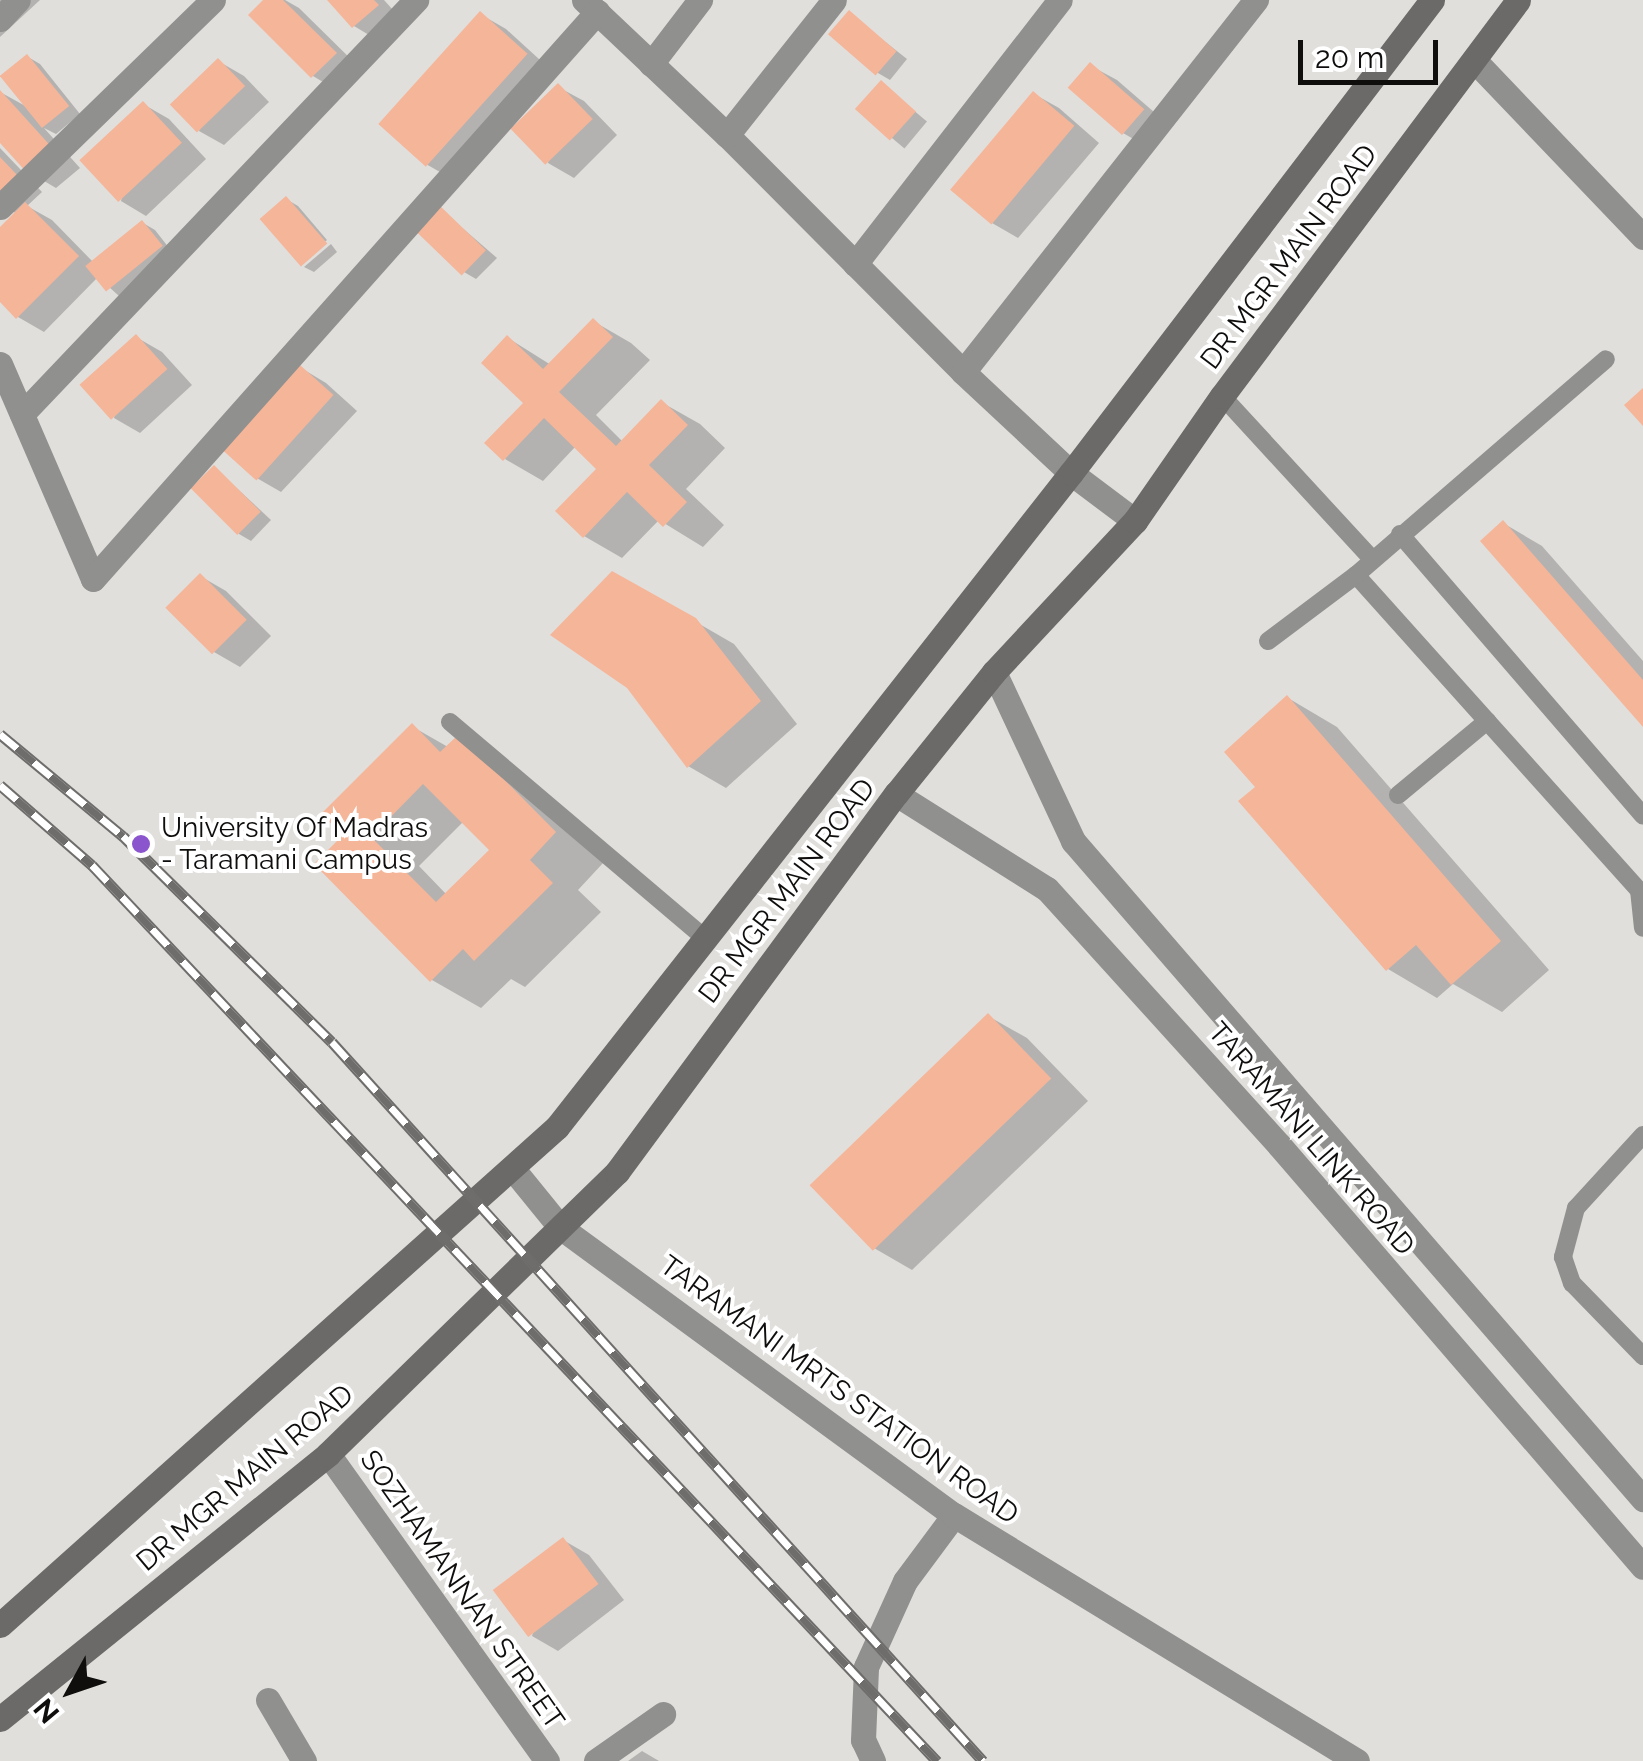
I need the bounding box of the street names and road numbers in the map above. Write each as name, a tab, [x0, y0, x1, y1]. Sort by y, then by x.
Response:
street label: DR MGR MAIN ROAD	[1194, 138, 1384, 376]
street label: DR MGR MAIN ROAD	[692, 772, 882, 1010]
street label: TARAMANI LINK ROAD	[1201, 1016, 1421, 1262]
street label: TARAMANI MRTS STATION ROAD	[653, 1249, 1025, 1531]
street label: DR MGR MAIN ROAD	[130, 1378, 360, 1578]
street label: SOZHAMANNAN STREET	[353, 1444, 571, 1736]

